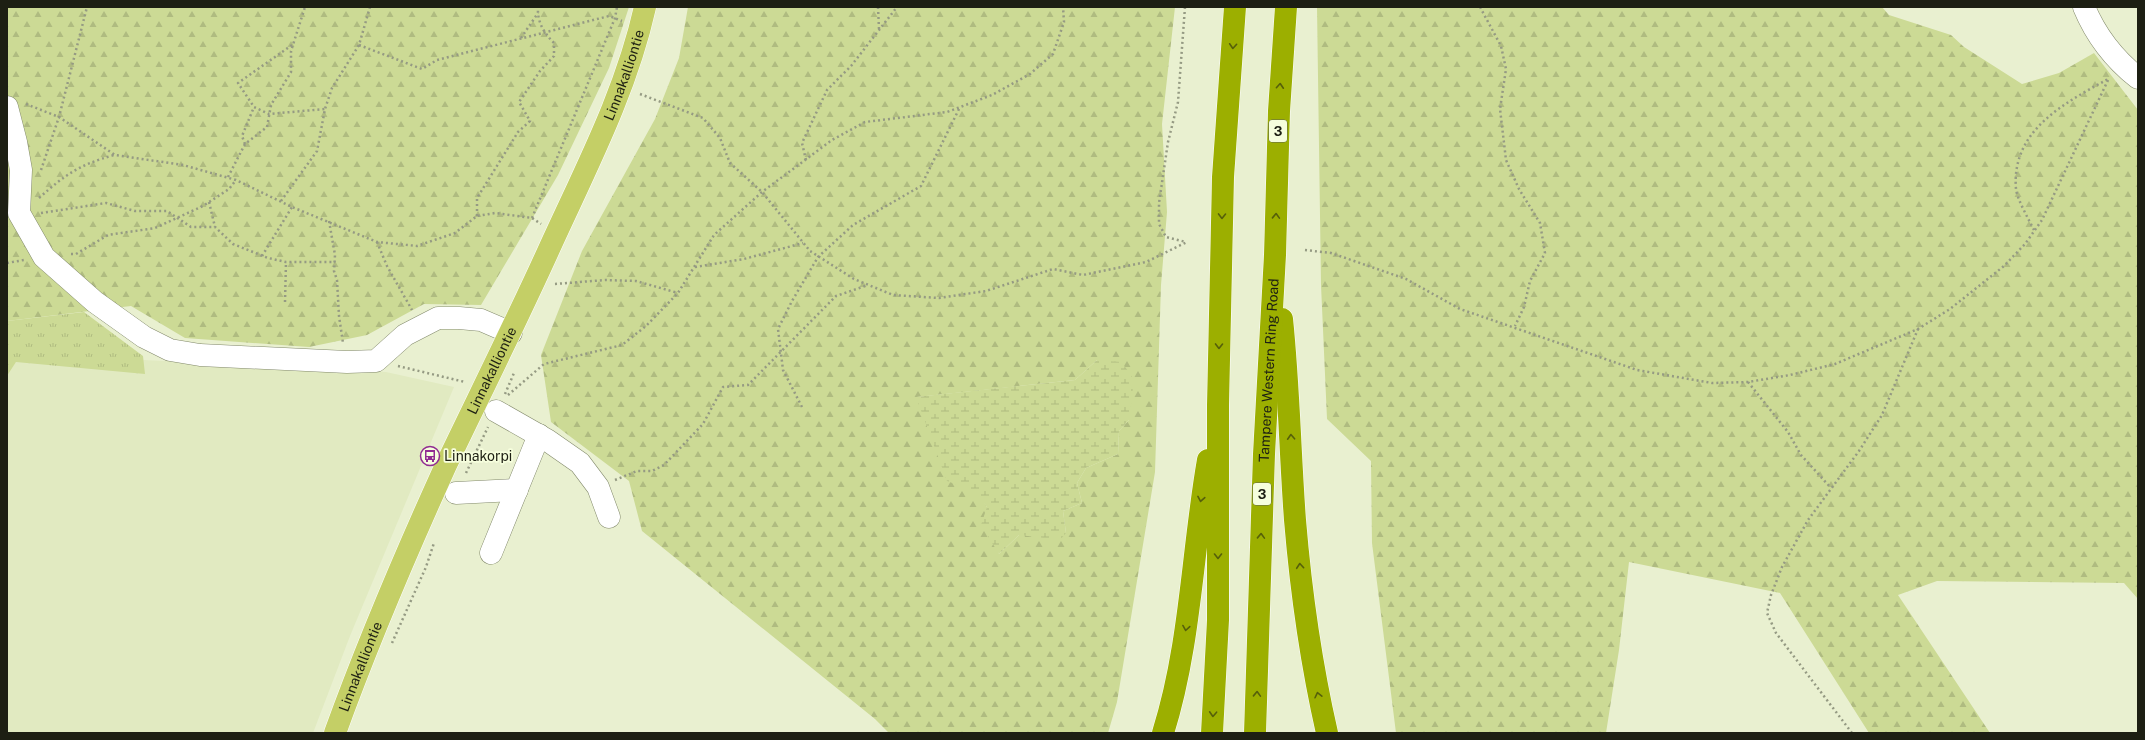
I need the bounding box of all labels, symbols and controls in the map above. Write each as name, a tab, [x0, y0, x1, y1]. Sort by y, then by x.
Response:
street label: Linnakalliontie	[600, 28, 647, 123]
one-way arrow	[1228, 43, 1237, 49]
one-way arrow	[1276, 83, 1285, 89]
road number: 3	[1269, 120, 1287, 142]
one-way arrow	[1218, 213, 1227, 219]
one-way arrow	[1271, 213, 1280, 219]
street label: Tampere Western Ring Road	[1256, 278, 1282, 462]
street label: Linnakalliontie	[464, 324, 520, 417]
one-way arrow	[1215, 343, 1224, 349]
one-way arrow	[1286, 434, 1295, 440]
bus stop icon: Linnakorpi	[419, 445, 441, 467]
place label: Linnakorpi	[444, 448, 512, 464]
road number: 3	[1253, 483, 1271, 505]
one-way arrow	[1197, 496, 1206, 502]
one-way arrow	[1257, 533, 1265, 539]
one-way arrow	[1214, 553, 1222, 559]
one-way arrow	[1295, 563, 1304, 569]
street label: Linnakalliontie	[336, 619, 385, 714]
one-way arrow	[1183, 625, 1191, 631]
one-way arrow	[1252, 691, 1261, 697]
one-way arrow	[1315, 692, 1323, 698]
one-way arrow	[1209, 711, 1218, 717]

